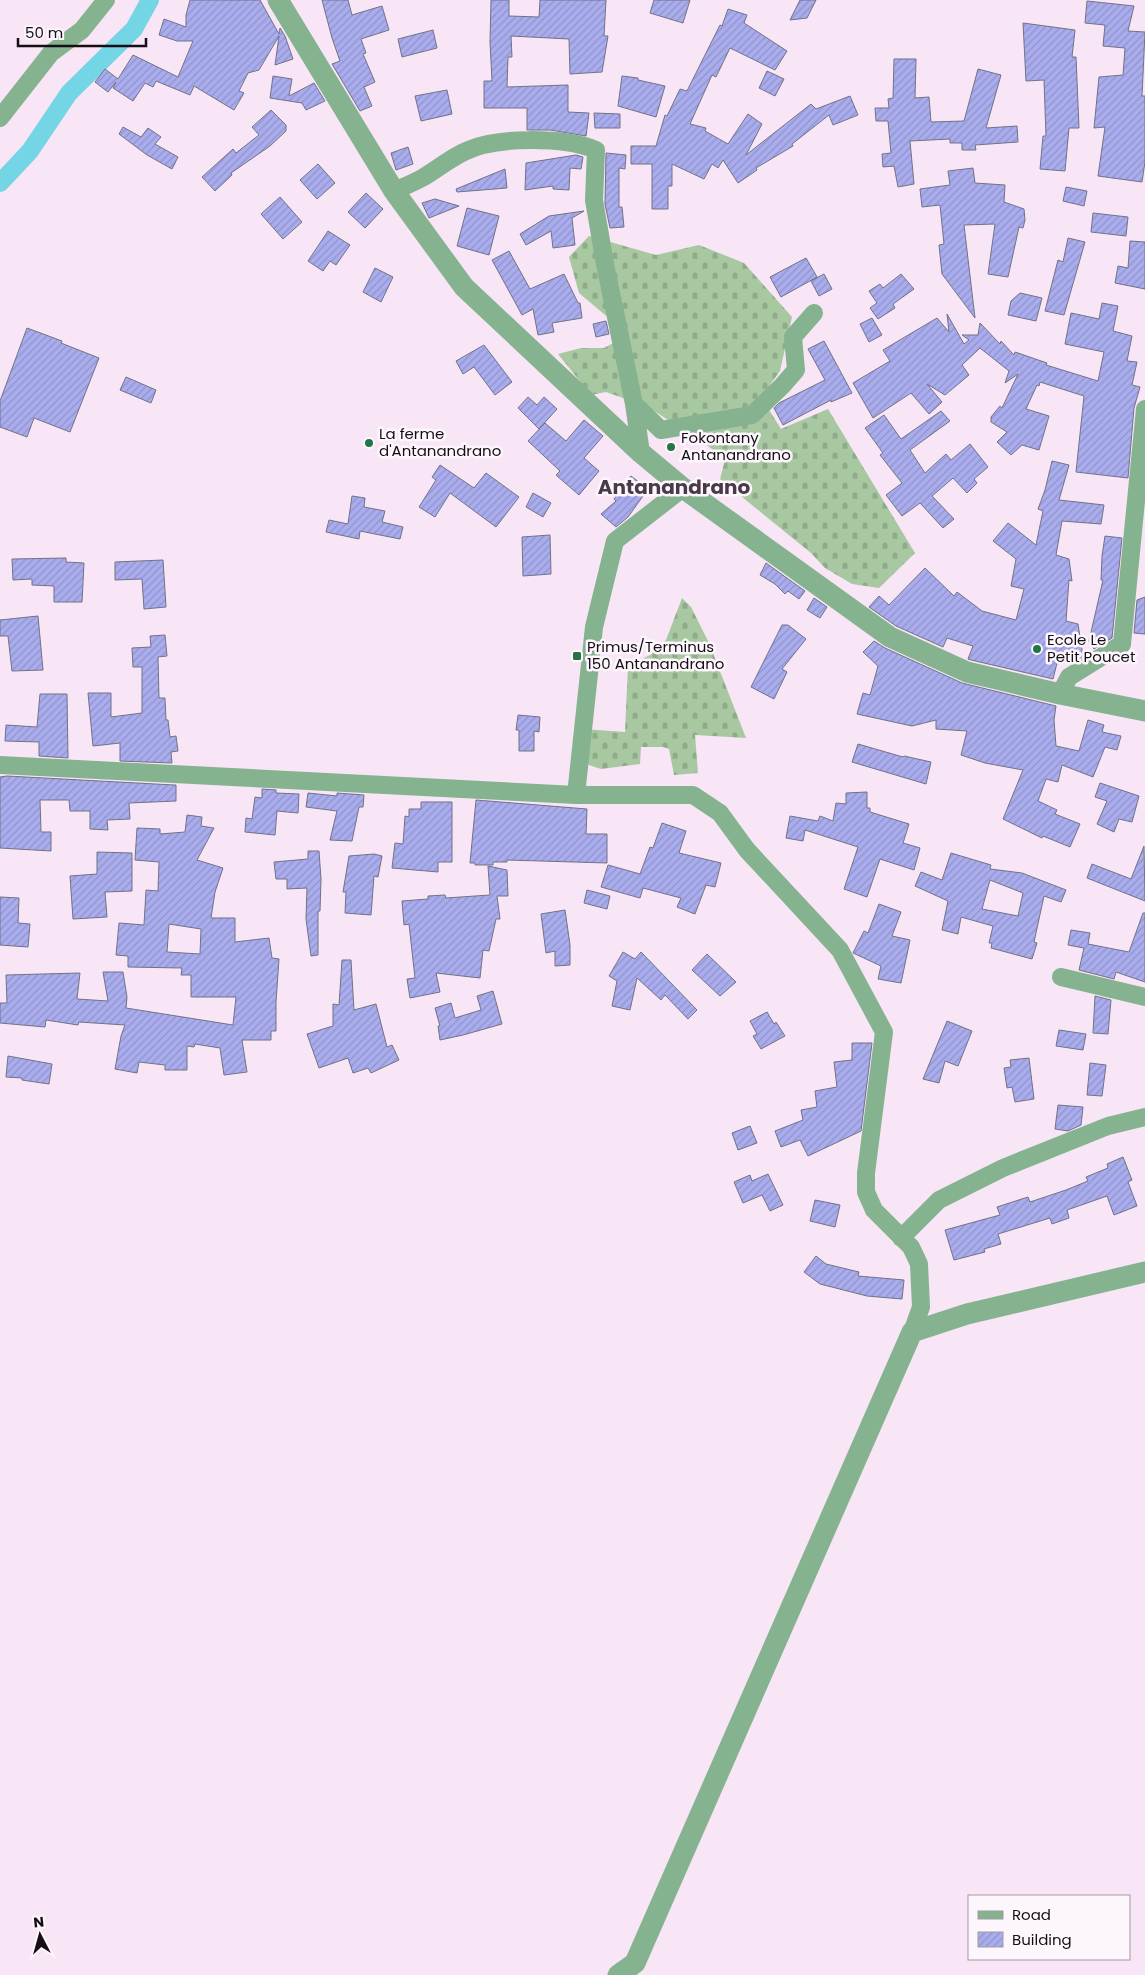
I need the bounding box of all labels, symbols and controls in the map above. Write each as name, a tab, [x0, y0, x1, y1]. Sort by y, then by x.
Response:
scale bar	[18, 15, 145, 47]
text: 50 m	[25, 22, 63, 43]
place label: La ferme d'Antanandrano	[379, 423, 501, 461]
place label: Fokontany Antanandrano	[681, 427, 791, 465]
marker: La ferme d'Antanandrano	[363, 437, 375, 449]
marker: Fokontany Antanandrano	[665, 441, 677, 453]
district label: Antanandrano	[598, 473, 750, 501]
place label: Ecole Le Petit Poucet	[1047, 629, 1135, 667]
place label: Primus/Terminus 150 Antanandrano	[587, 636, 724, 674]
marker: Ecole Le Petit Poucet	[1031, 643, 1043, 655]
marker: Primus/Terminus 150 Antanandrano	[571, 650, 583, 662]
legend	[968, 1895, 1130, 1960]
text: Road	[1012, 1904, 1051, 1925]
north arrow	[15, 1910, 65, 1960]
text: N	[32, 1912, 45, 1933]
text: Building	[1012, 1929, 1072, 1950]

